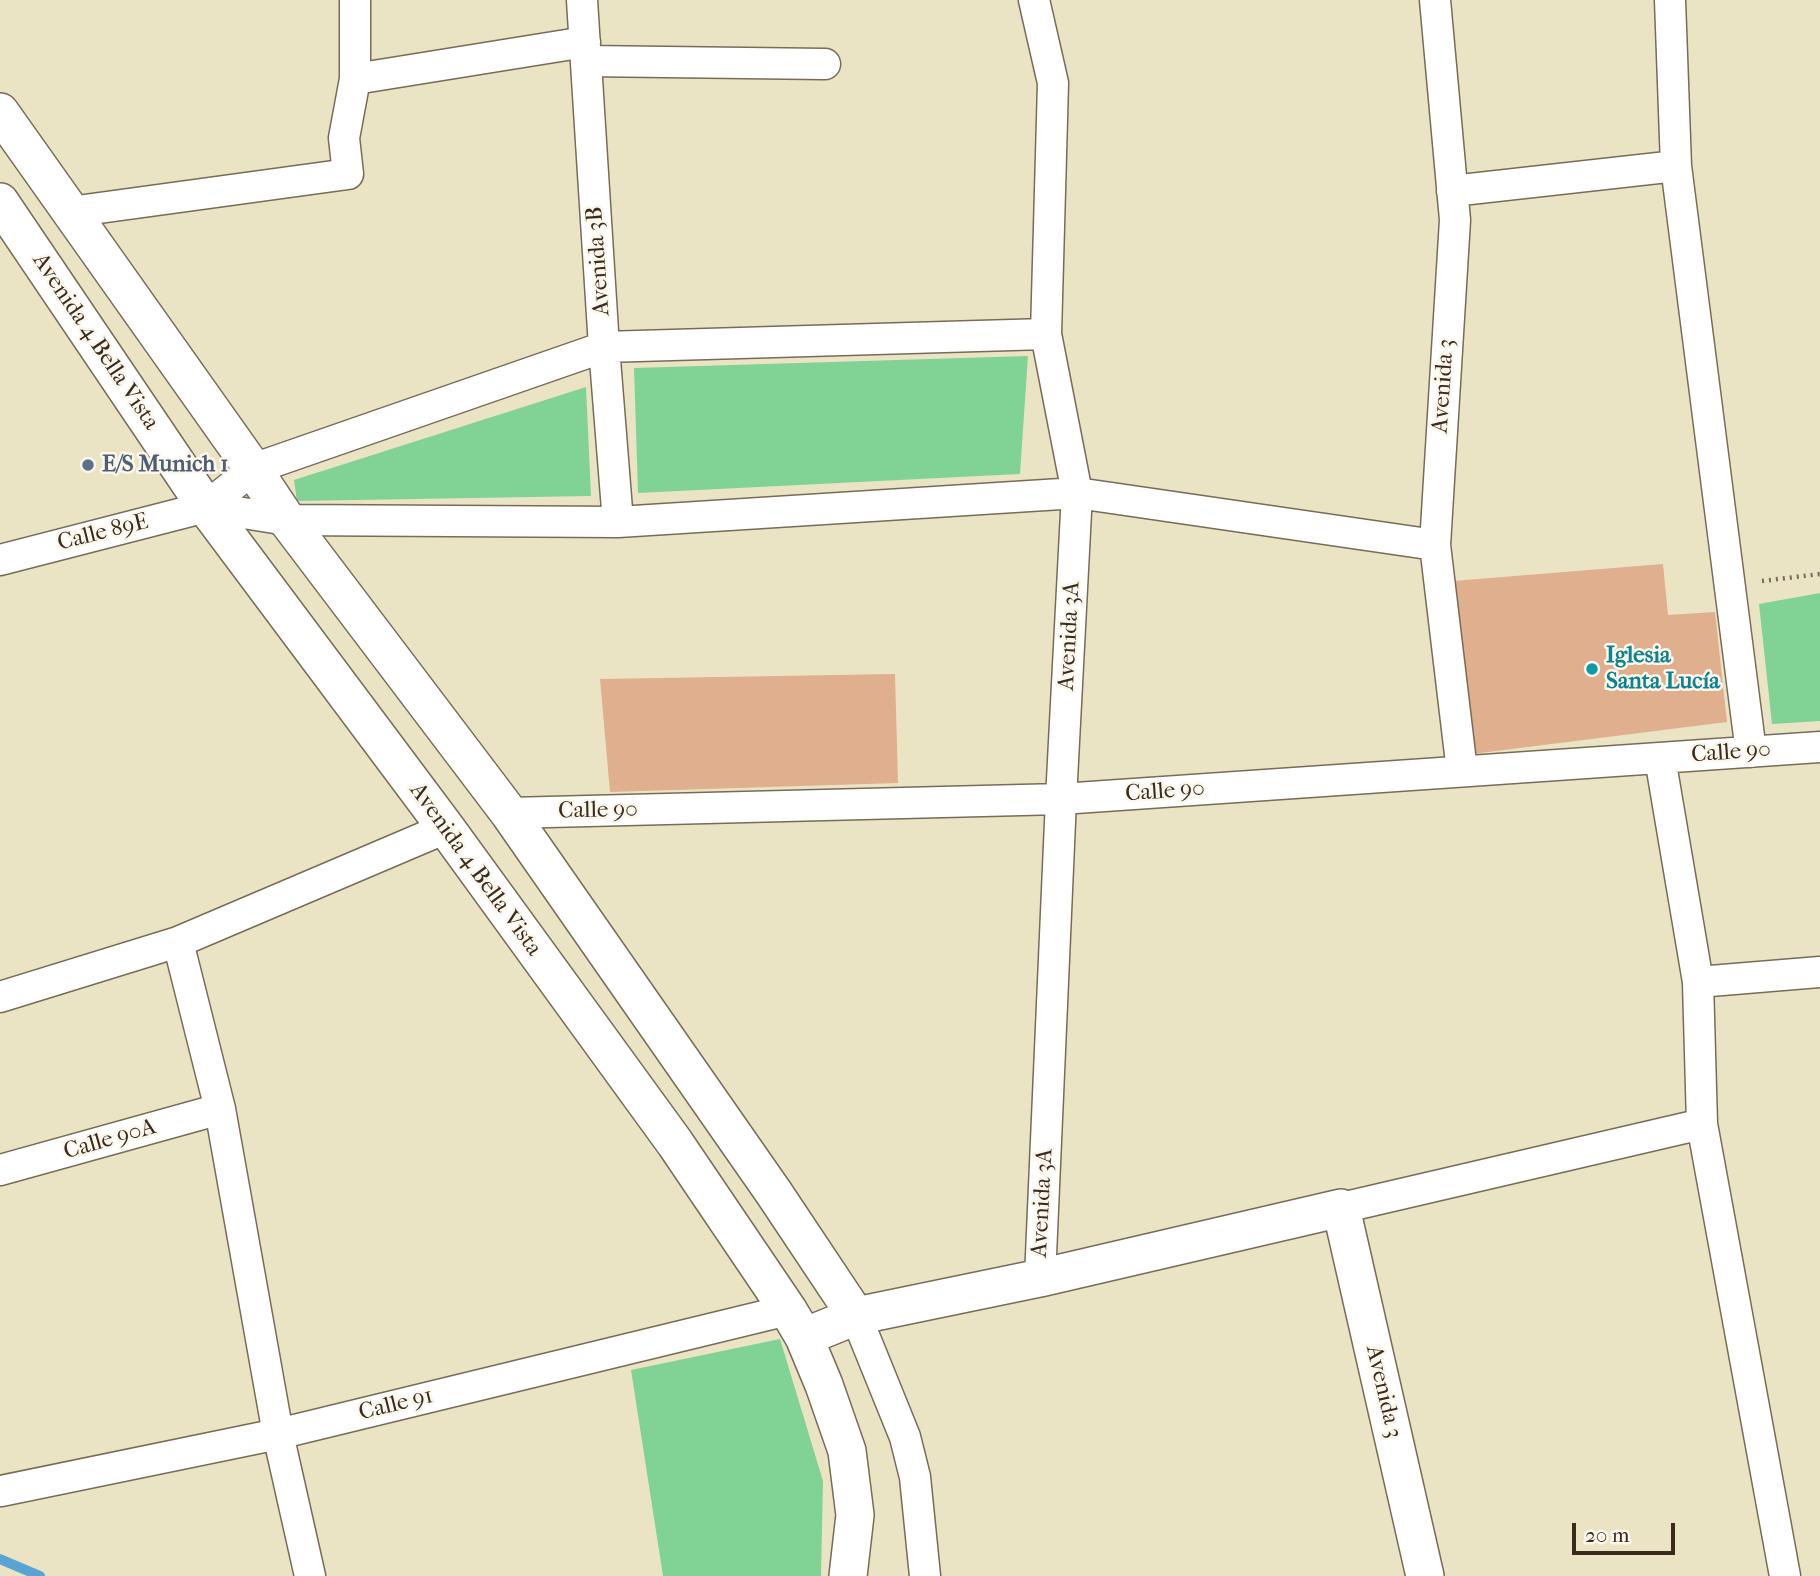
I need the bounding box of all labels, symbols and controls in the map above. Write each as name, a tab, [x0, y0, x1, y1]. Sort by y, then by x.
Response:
street label: Avenida 3B	[581, 206, 617, 316]
street label: Avenida 4 Bella Vista	[26, 248, 164, 436]
street label: Avenida 3	[1427, 338, 1461, 434]
place label: E/S Munich 1	[102, 451, 228, 479]
marker: E/S Munich 1	[80, 457, 96, 473]
street label: Calle 89E	[55, 508, 151, 558]
street label: Avenida 3A	[1053, 581, 1087, 691]
place label: Iglesia Santa Lucía	[1606, 642, 1720, 696]
marker: Iglesia Santa Lucía	[1584, 661, 1600, 677]
street label: Calle 90	[1690, 736, 1772, 770]
street label: Calle 90	[1124, 775, 1206, 809]
street label: Avenida 4 Bella Vista	[403, 778, 547, 962]
street label: Calle 90	[558, 797, 638, 825]
street label: Calle 90A	[61, 1114, 159, 1166]
street label: Avenida 3A	[1026, 1148, 1060, 1258]
street label: Avenida 3	[1359, 1343, 1407, 1441]
street label: Calle 91	[356, 1383, 436, 1427]
scale bar	[1575, 1510, 1678, 1554]
text: 20 m	[1585, 1523, 1629, 1547]

